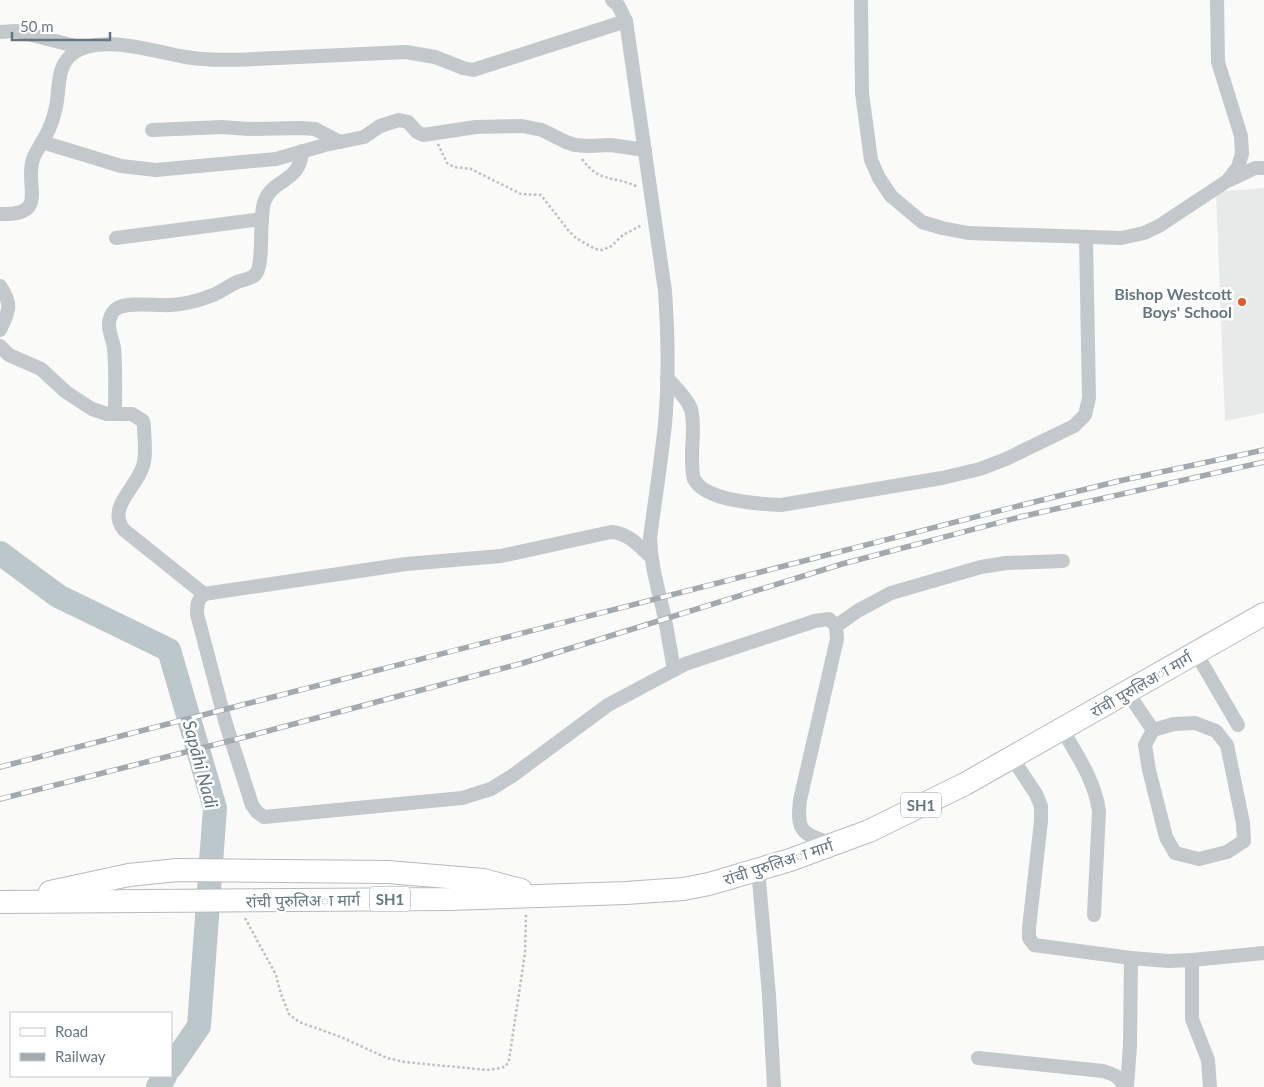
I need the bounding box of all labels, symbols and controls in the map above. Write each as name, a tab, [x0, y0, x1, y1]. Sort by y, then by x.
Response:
scale bar	[12, 10, 110, 42]
text: 50 m	[20, 17, 54, 35]
place label: Bishop Westcott Boys' School	[1114, 284, 1233, 321]
marker: Bishop Westcott Boys' School	[1236, 296, 1248, 308]
street label: रांची पुरुलिअा मार्ग	[1087, 647, 1197, 722]
water label: Sapāhi Nadi	[179, 718, 223, 810]
road number: SH1	[901, 792, 941, 818]
street label: रांची पुरुलिअा मार्ग	[721, 835, 837, 891]
road number: SH1	[370, 886, 410, 912]
street label: रांची पुरुलिअा मार्ग	[246, 889, 361, 912]
legend	[10, 1012, 172, 1077]
text: Road	[55, 1022, 88, 1040]
text: Railway	[55, 1047, 106, 1065]

